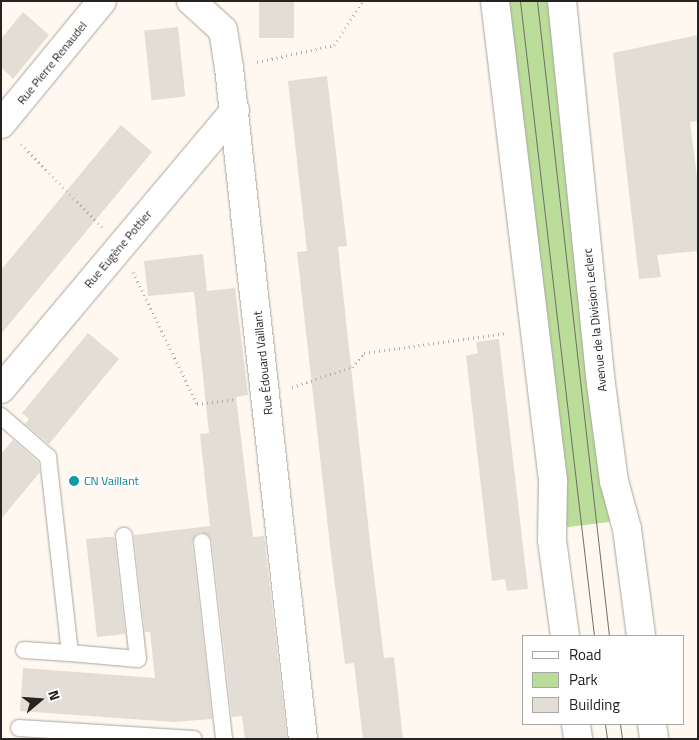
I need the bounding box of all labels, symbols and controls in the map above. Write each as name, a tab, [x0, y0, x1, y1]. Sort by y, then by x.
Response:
street label: Rue Pierre Renaudel	[14, 19, 90, 107]
street label: Rue Eugène Pottier	[81, 207, 155, 291]
street label: Avenue de la Division Leclerc	[580, 248, 610, 392]
street label: Rue Édouard Vaillant	[250, 310, 276, 416]
place label: CN Vaillant	[84, 474, 139, 488]
marker: CN Vaillant	[68, 475, 80, 487]
legend	[522, 635, 684, 725]
text: Road	[569, 643, 601, 666]
text: Park	[569, 668, 598, 691]
north arrow	[15, 675, 65, 725]
text: N	[43, 687, 66, 703]
text: Building	[569, 693, 620, 716]

